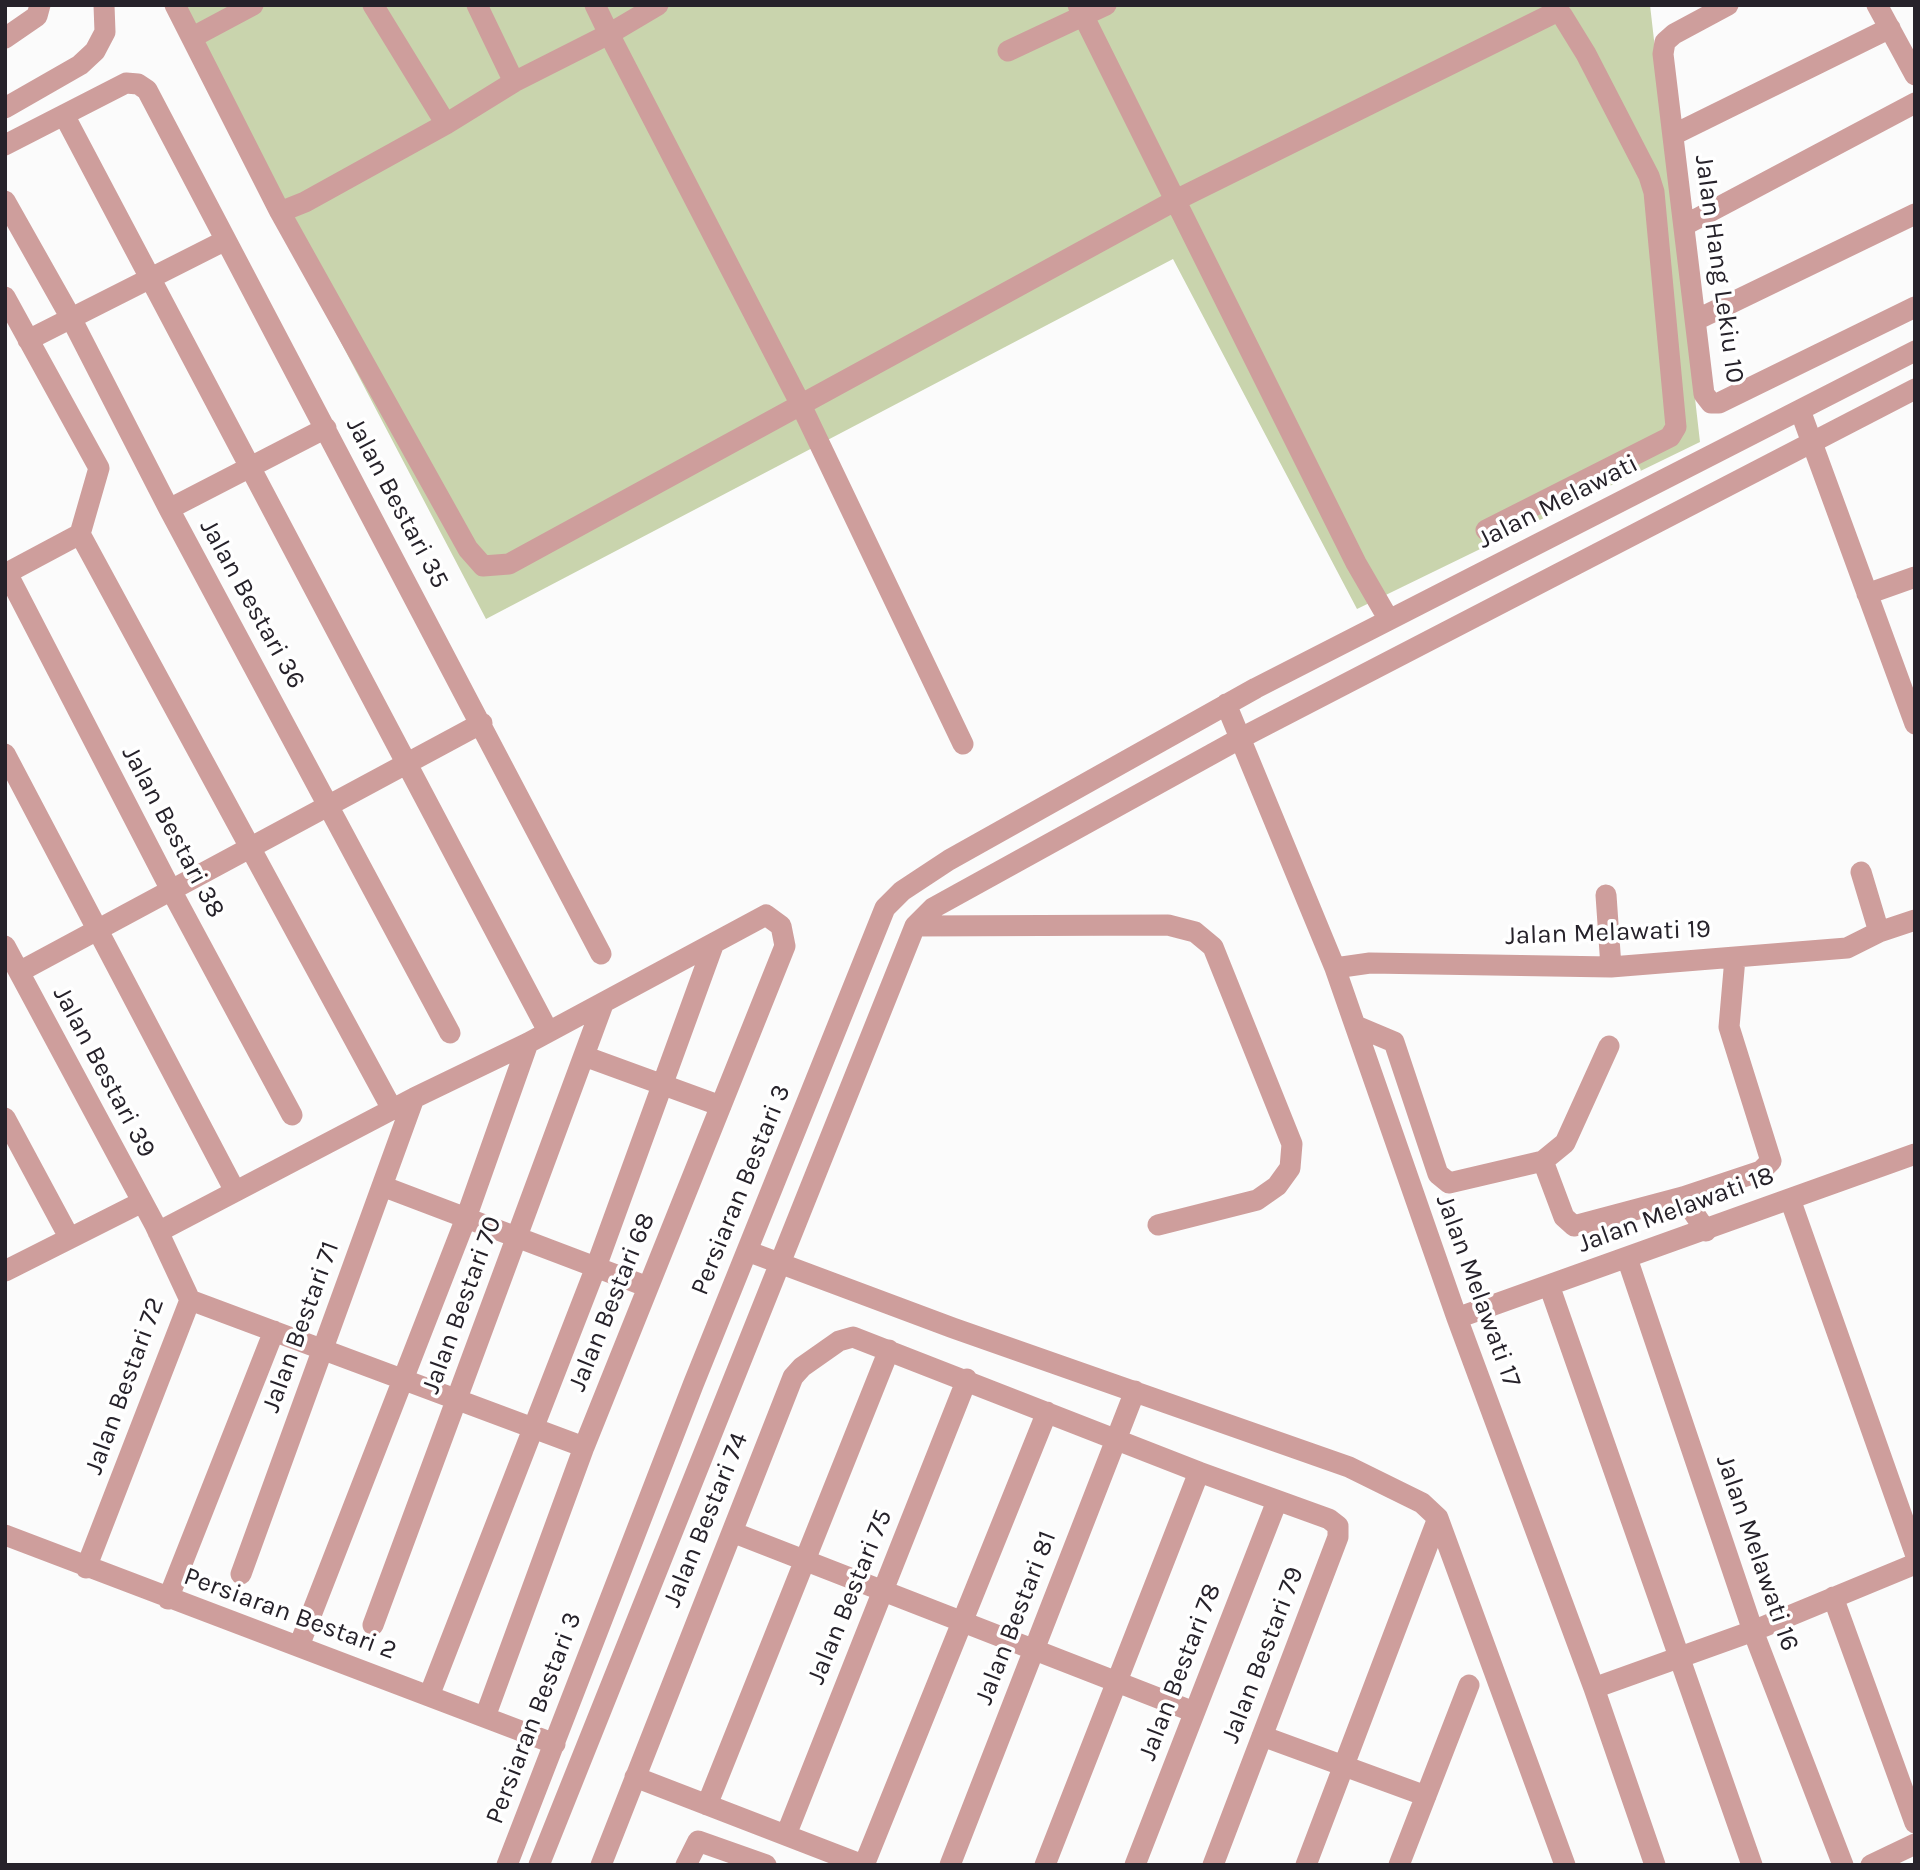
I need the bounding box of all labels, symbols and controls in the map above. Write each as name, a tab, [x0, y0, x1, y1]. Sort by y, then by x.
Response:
street label: Jalan Hang Lekiu 10	[1688, 153, 1750, 385]
street label: Jalan Bestari 35	[339, 412, 455, 594]
street label: Jalan Melawati	[1473, 448, 1643, 556]
street label: Jalan Bestari 36	[193, 514, 311, 694]
street label: Jalan Bestari 38	[115, 741, 231, 923]
street label: Jalan Melawati 19	[1505, 914, 1711, 952]
street label: Jalan Bestari 39	[46, 981, 162, 1163]
street label: Persiaran Bestari 3	[685, 1080, 797, 1300]
street label: Jalan Melawati 18	[1574, 1160, 1778, 1260]
street label: Jalan Melawati 17	[1429, 1190, 1527, 1392]
street label: Jalan Bestari 68	[562, 1208, 662, 1396]
street label: Jalan Bestari 70	[415, 1212, 509, 1398]
street label: Jalan Bestari 71	[256, 1237, 346, 1417]
street label: Jalan Bestari 72	[79, 1293, 171, 1479]
street label: Jalan Bestari 74	[657, 1428, 755, 1612]
street label: Jalan Melawati 16	[1709, 1451, 1805, 1655]
street label: Jalan Bestari 75	[801, 1505, 899, 1689]
street label: Jalan Bestari 81	[969, 1527, 1063, 1709]
street label: Persiaran Bestari 2	[179, 1561, 401, 1667]
street label: Jalan Bestari 79	[1215, 1563, 1311, 1747]
street label: Jalan Bestari 78	[1132, 1579, 1228, 1765]
street label: Persiaran Bestari 3	[479, 1608, 589, 1828]

